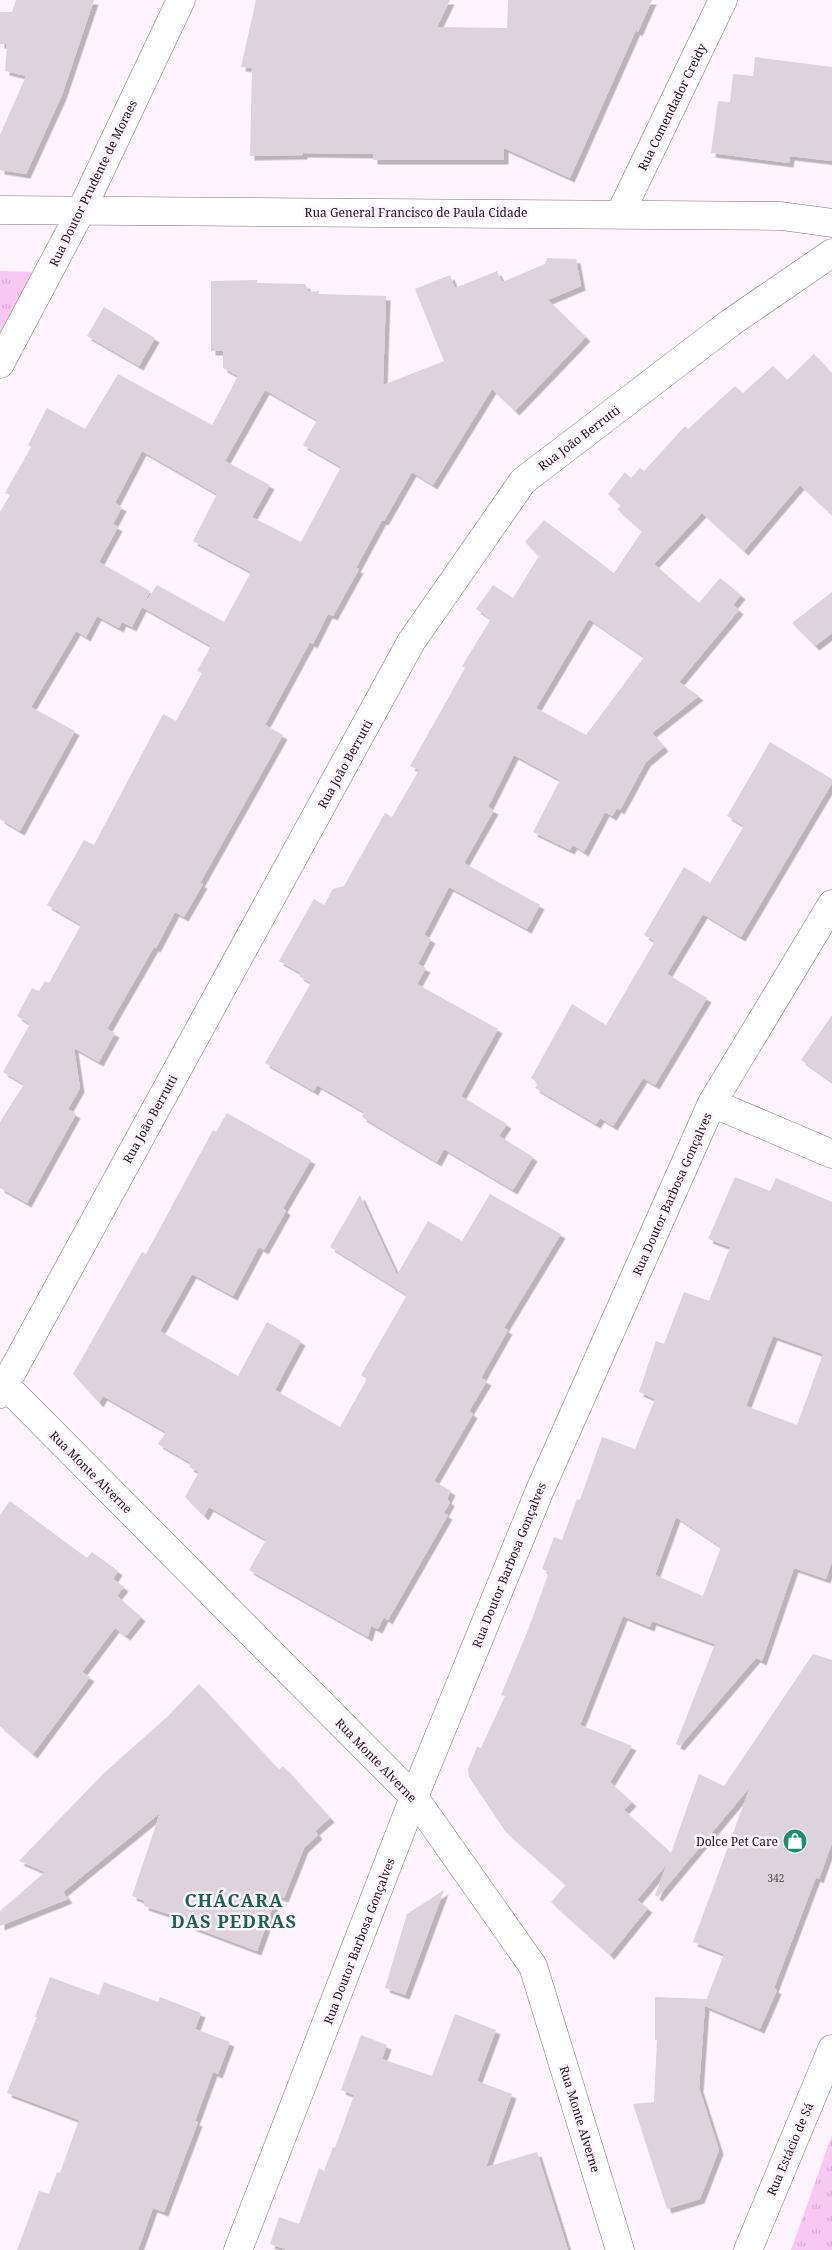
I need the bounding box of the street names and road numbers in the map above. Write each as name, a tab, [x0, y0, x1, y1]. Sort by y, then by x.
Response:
street label: Rua Comendador Creidy	[634, 40, 710, 174]
street label: Rua Doutor Prudente de Moraes	[45, 97, 141, 269]
street label: Rua General Francisco de Paula Cidade	[305, 204, 527, 221]
street label: Rua João Berrutti	[534, 401, 624, 475]
street label: Rua João Berrutti	[314, 717, 376, 811]
street label: Rua João Berrutti	[119, 1072, 181, 1166]
street label: Rua Doutor Barbosa Gonçalves	[628, 1110, 716, 1278]
street label: Rua Monte Alverne	[46, 1427, 136, 1517]
street label: Rua Doutor Barbosa Gonçalves	[468, 1480, 550, 1650]
street label: Rua Monte Alverne	[332, 1714, 420, 1806]
street label: Rua Doutor Barbosa Gonçalves	[319, 1855, 399, 2027]
street label: Rua Monte Alverne	[556, 2064, 604, 2174]
street label: Rua Estácio de Sá	[763, 2100, 817, 2198]

